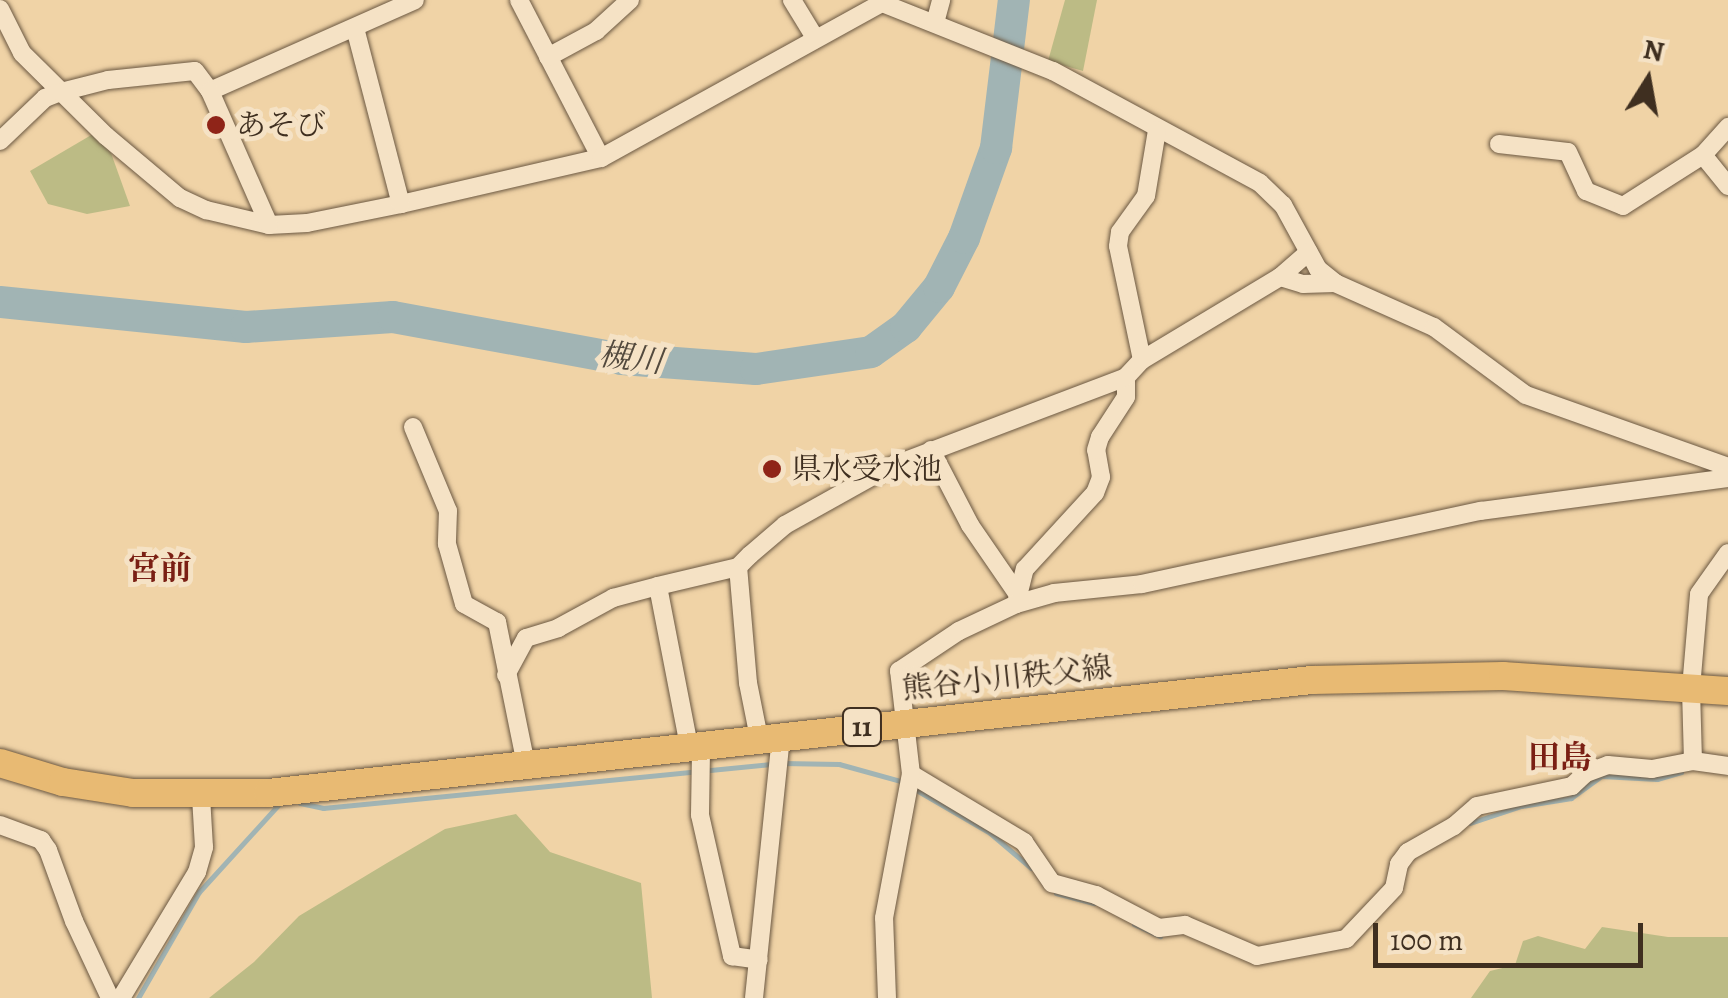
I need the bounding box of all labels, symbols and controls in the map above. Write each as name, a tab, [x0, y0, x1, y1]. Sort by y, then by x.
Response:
north arrow	[1598, 30, 1698, 130]
text: N	[1640, 30, 1667, 71]
place label: あそび	[236, 107, 326, 143]
marker: あそび	[205, 114, 227, 136]
water label: 槻川	[597, 335, 665, 381]
place label: 県水受水池	[792, 451, 942, 487]
marker: 県水受水池	[761, 458, 783, 480]
district label: 宮前	[128, 549, 192, 587]
street label: 熊谷小川秩父線	[901, 649, 1113, 707]
road number: 11	[840, 704, 884, 750]
district label: 田島	[1528, 738, 1592, 776]
scale bar	[1378, 903, 1648, 965]
text: 100 m	[1390, 920, 1463, 960]

